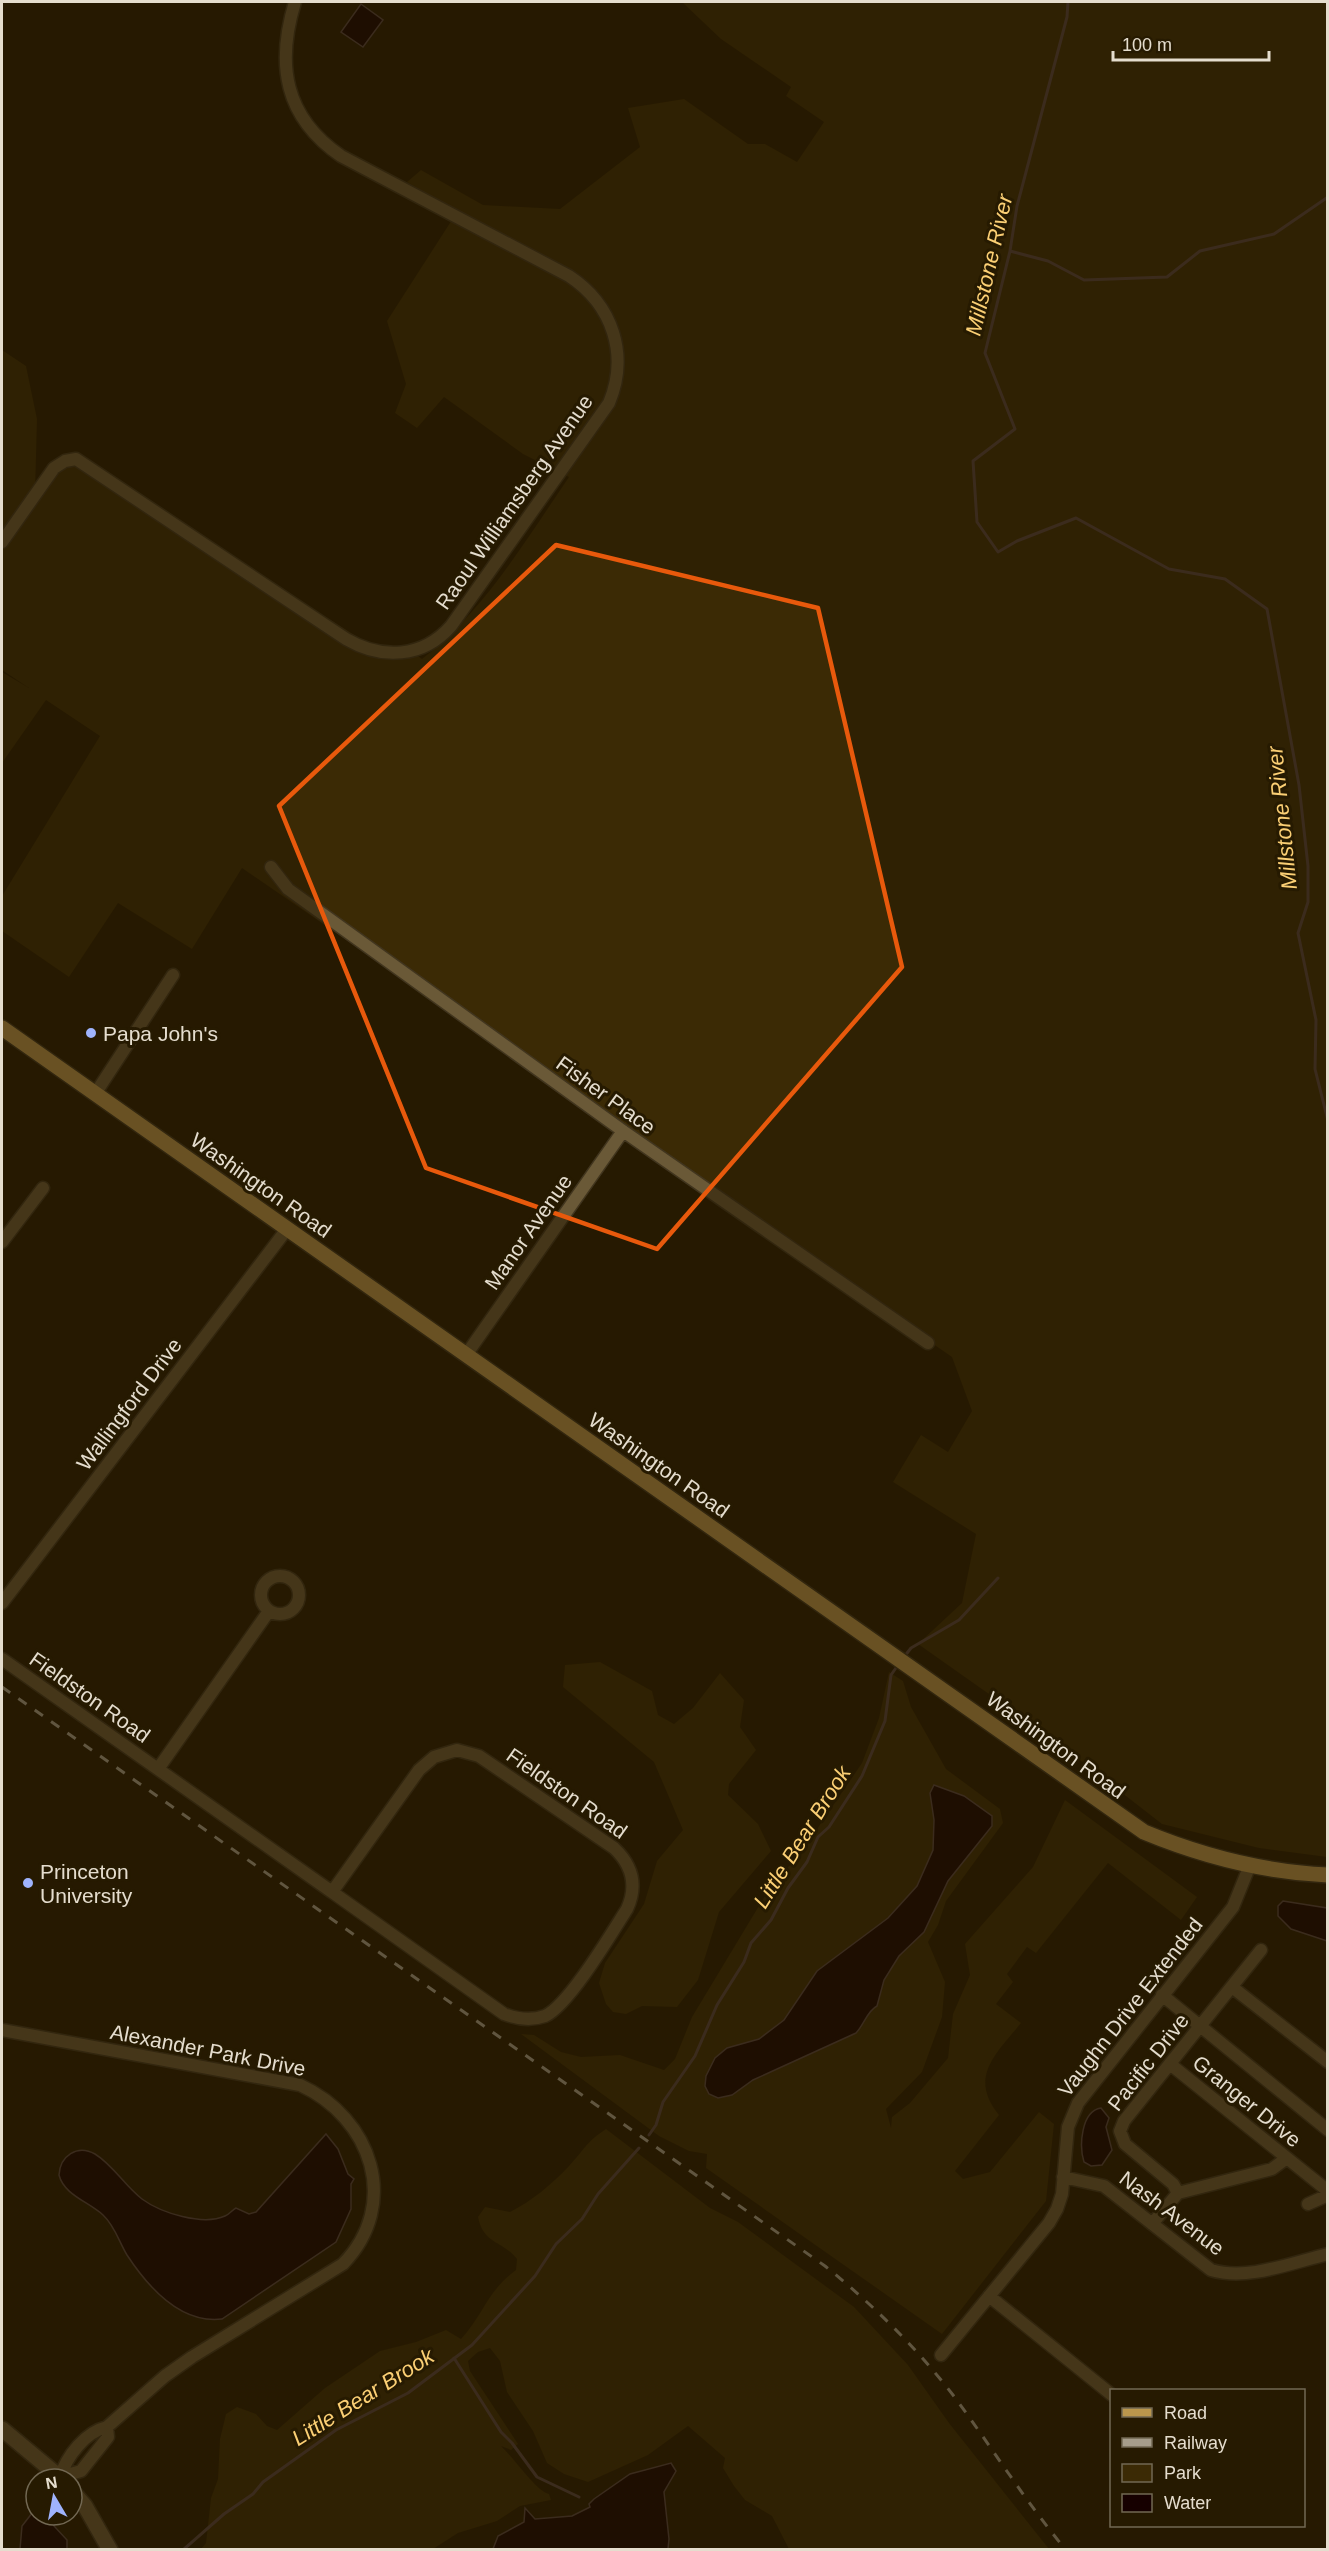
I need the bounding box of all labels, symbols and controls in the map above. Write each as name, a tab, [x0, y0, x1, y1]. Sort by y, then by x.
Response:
scale bar	[1113, 24, 1269, 62]
text: 100 m	[1122, 35, 1172, 55]
water label: Millstone River	[961, 190, 1018, 338]
street label: Raoul Williamsberg Avenue	[431, 390, 597, 614]
water label: Millstone River	[1262, 743, 1302, 891]
place label: Papa John's	[103, 1022, 218, 1045]
marker: Papa John's	[84, 1026, 98, 1040]
street label: Fisher Place	[552, 1051, 660, 1139]
street label: Washington Road	[186, 1128, 336, 1242]
street label: Manor Avenue	[480, 1170, 576, 1294]
street label: Wallingford Drive	[72, 1334, 186, 1474]
street label: Washington Road	[584, 1408, 734, 1522]
street label: Fieldston Road	[26, 1647, 154, 1747]
street label: Washington Road	[982, 1687, 1130, 1803]
street label: Fieldston Road	[503, 1743, 631, 1843]
water label: Little Bear Brook	[748, 1761, 856, 1913]
place label: Princeton University	[40, 1860, 133, 1907]
marker: Princeton University	[21, 1876, 35, 1890]
street label: Vaughn Drive Extended	[1053, 1913, 1207, 2101]
street label: Pacific Drive	[1103, 2009, 1193, 2115]
street label: Alexander Park Drive	[108, 2020, 308, 2080]
street label: Granger Drive	[1189, 2051, 1305, 2151]
street label: Nash Avenue	[1115, 2166, 1229, 2260]
water label: Little Bear Brook	[287, 2343, 439, 2451]
legend	[1110, 2389, 1305, 2527]
text: Road	[1164, 2403, 1207, 2423]
text: Railway	[1164, 2433, 1227, 2453]
text: Park	[1164, 2463, 1202, 2483]
north arrow	[24, 2467, 84, 2527]
text: N	[44, 2473, 59, 2492]
text: Water	[1164, 2493, 1211, 2513]

